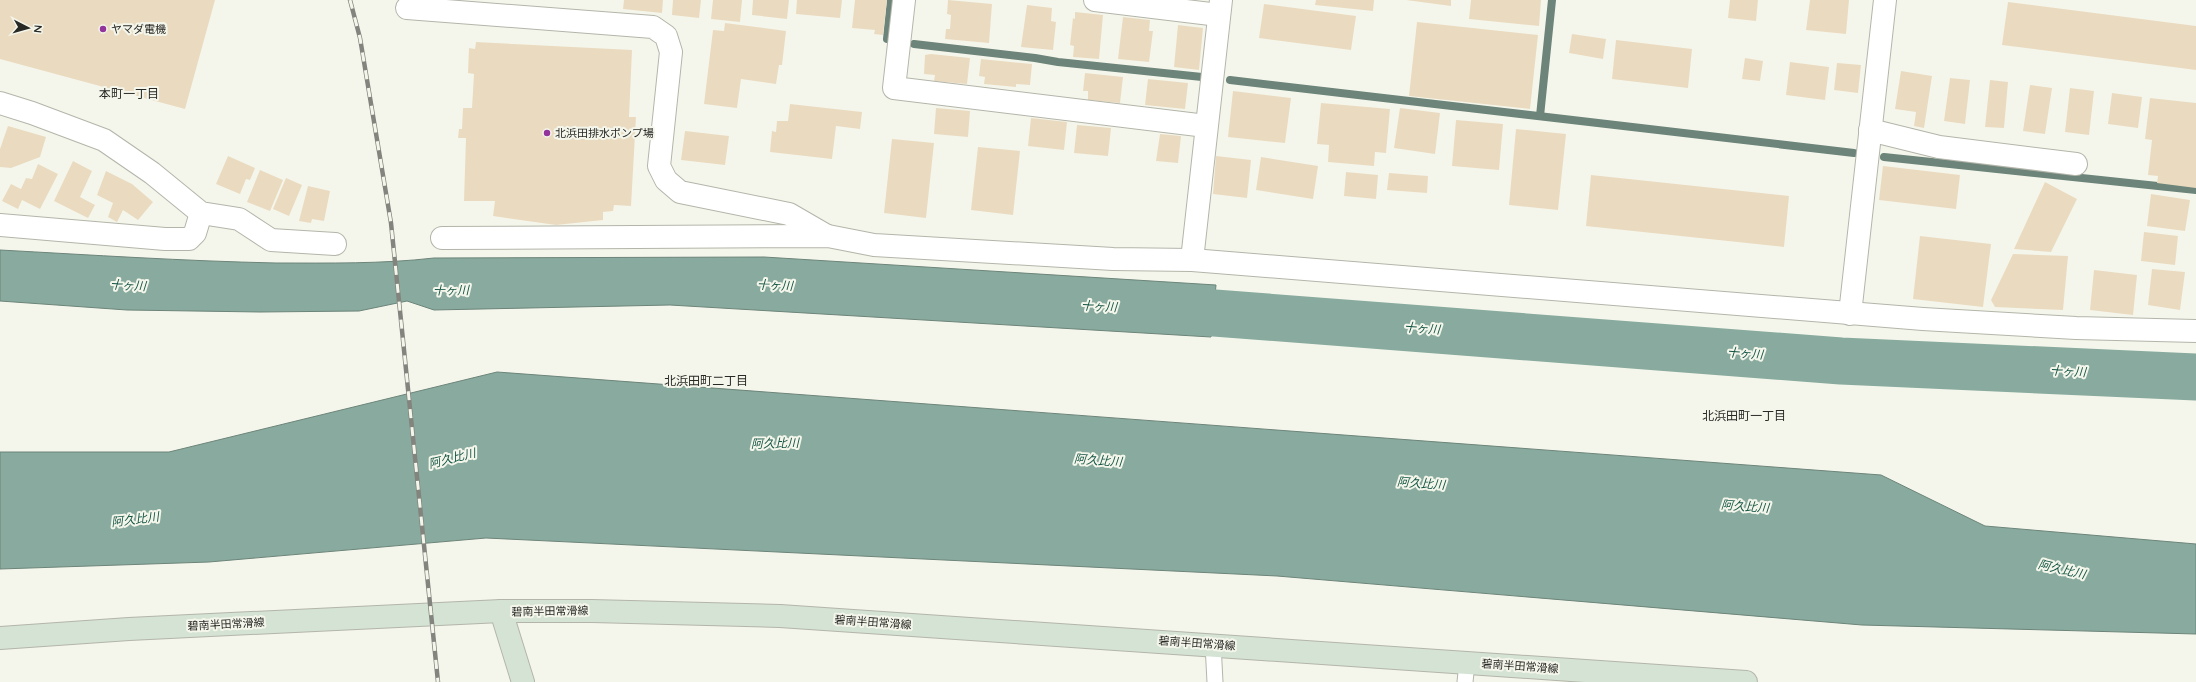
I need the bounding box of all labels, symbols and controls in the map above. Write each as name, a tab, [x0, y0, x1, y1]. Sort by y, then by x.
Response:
north arrow	[8, 8, 48, 48]
place label: ヤマダ電機	[111, 22, 166, 36]
text: N	[31, 24, 45, 34]
marker: ヤマダ電機	[98, 24, 108, 34]
district label: 本町一丁目	[99, 86, 159, 101]
place label: 北浜田排水ポンプ場	[555, 126, 654, 140]
marker: 北浜田排水ポンプ場	[542, 128, 552, 138]
water label: 十ヶ川	[110, 277, 148, 294]
water label: 十ヶ川	[757, 277, 795, 293]
water label: 十ヶ川	[433, 282, 471, 298]
water label: 十ヶ川	[1081, 298, 1119, 315]
water label: 十ヶ川	[1404, 319, 1442, 337]
water label: 十ヶ川	[1727, 344, 1765, 362]
water label: 十ヶ川	[2050, 363, 2088, 380]
district label: 北浜田町二丁目	[664, 373, 748, 388]
district label: 北浜田町一丁目	[1702, 408, 1786, 423]
water label: 阿久比川	[751, 435, 801, 451]
water label: 阿久比川	[427, 444, 479, 471]
water label: 阿久比川	[1074, 451, 1124, 469]
water label: 阿久比川	[1397, 474, 1447, 492]
water label: 阿久比川	[1721, 497, 1771, 515]
water label: 阿久比川	[110, 508, 162, 529]
water label: 阿久比川	[2037, 556, 2089, 582]
street label: 碧南半田常滑線	[511, 603, 589, 619]
street label: 碧南半田常滑線	[834, 612, 912, 632]
street label: 碧南半田常滑線	[187, 615, 265, 633]
street label: 碧南半田常滑線	[1158, 633, 1236, 653]
street label: 碧南半田常滑線	[1481, 656, 1559, 676]

